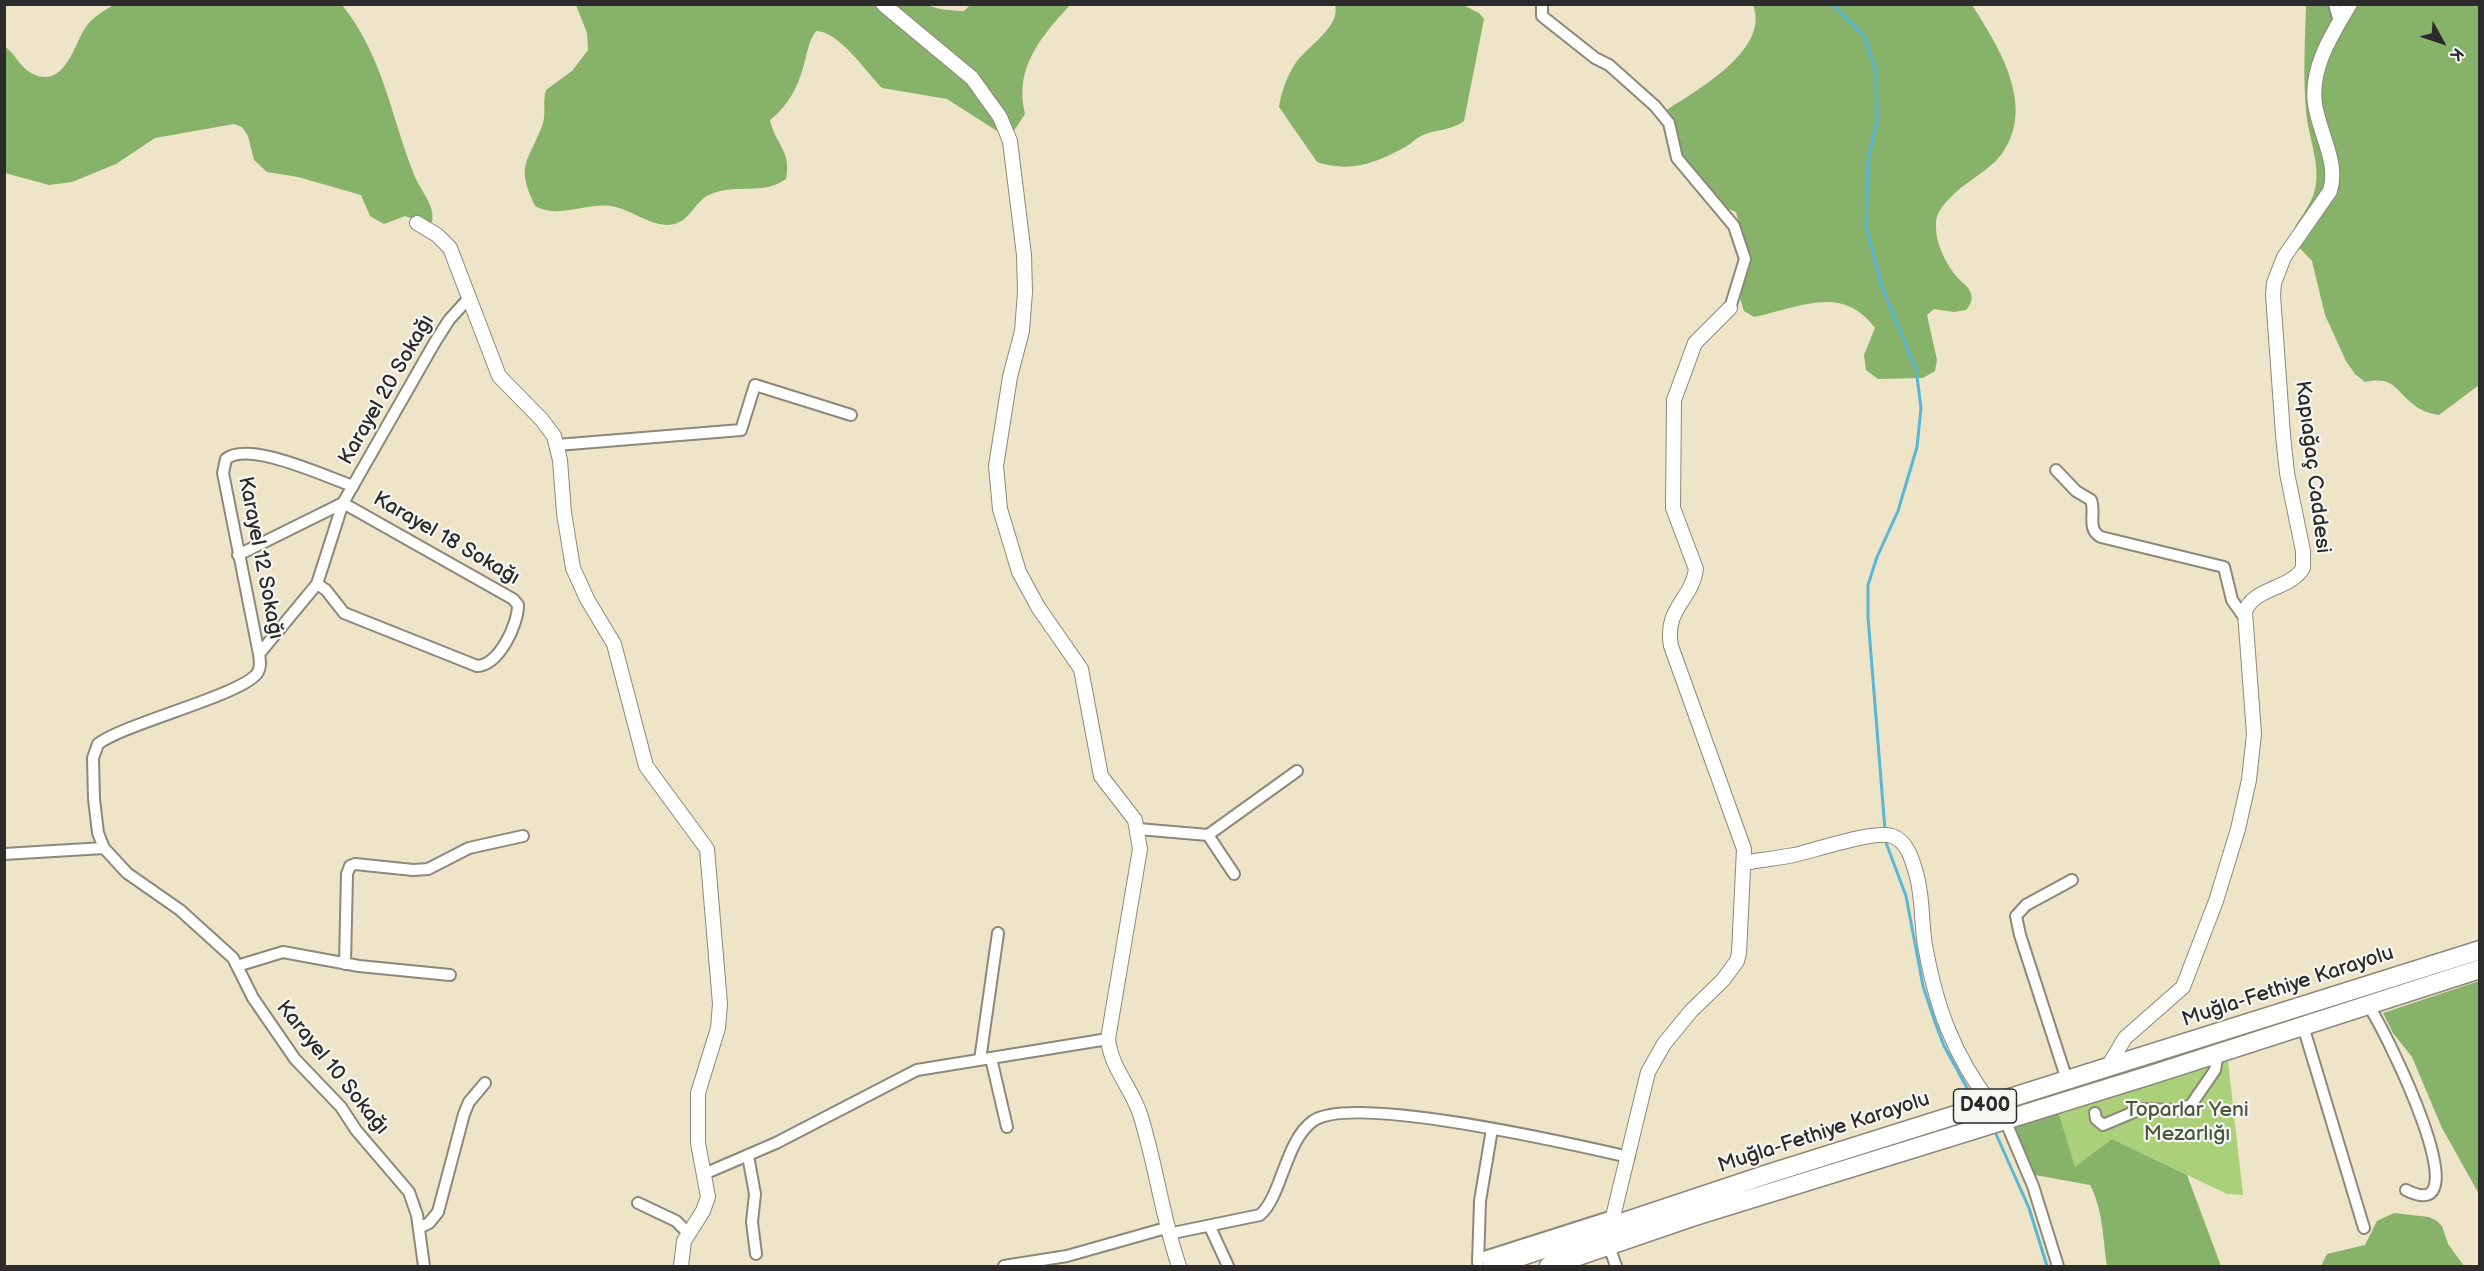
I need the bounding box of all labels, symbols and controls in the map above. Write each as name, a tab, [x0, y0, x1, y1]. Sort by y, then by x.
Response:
north arrow	[2412, 12, 2472, 72]
text: K	[2445, 44, 2467, 64]
street label: Karayel 20 Sokağı	[334, 310, 440, 470]
street label: Kapıağaç Caddesi	[2289, 379, 2335, 555]
street label: Karayel 12 Sokağı	[232, 475, 288, 641]
street label: Karayel 18 Sokağı	[368, 487, 524, 591]
street label: Muğla-Fethiye Karayolu	[2179, 941, 2397, 1033]
street label: Karayel 10 Sokağı	[270, 996, 394, 1140]
street label: Muğla-Fethiye Karayolu	[1715, 1087, 1933, 1179]
road number: D400	[1954, 1089, 2016, 1123]
park label: Toparlar Yeni Mezarlığı	[2125, 1098, 2249, 1148]

